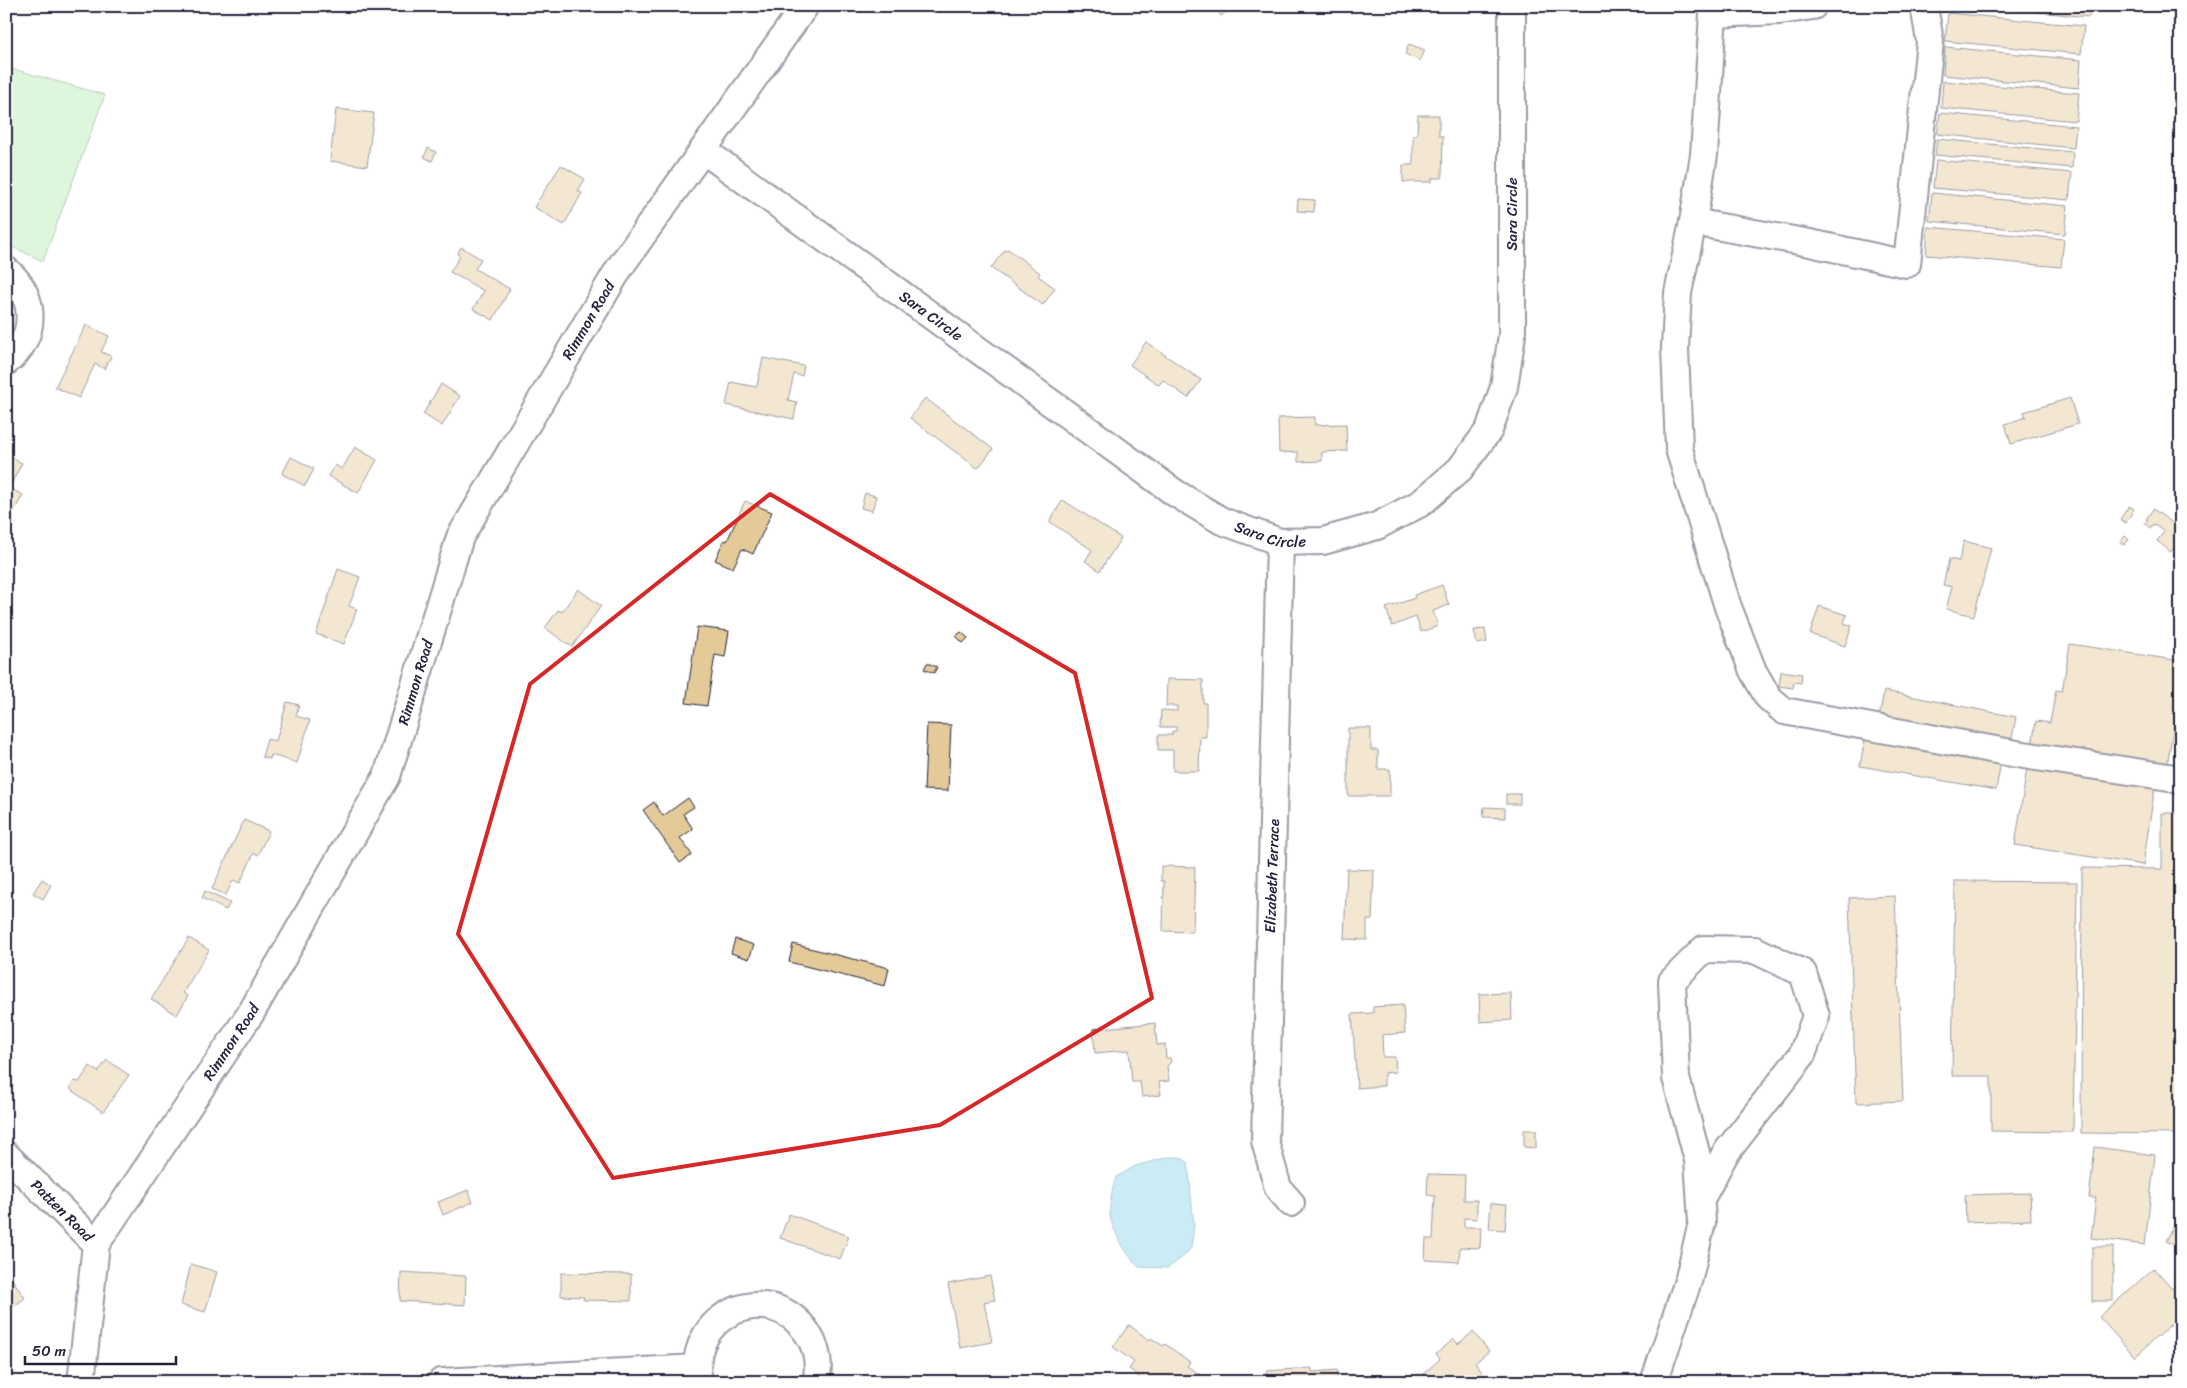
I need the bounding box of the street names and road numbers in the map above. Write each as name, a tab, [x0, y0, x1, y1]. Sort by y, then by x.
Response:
street label: Sara Circle	[1499, 177, 1525, 251]
street label: Rimmon Road	[555, 275, 623, 365]
street label: Sara Circle	[894, 284, 969, 348]
street label: Sara Circle	[1231, 514, 1307, 555]
street label: Rimmon Road	[390, 636, 441, 728]
street label: Elizabeth Terrace	[1257, 818, 1287, 934]
street label: Rimmon Road	[196, 998, 267, 1086]
street label: Patten Road	[24, 1173, 101, 1249]

